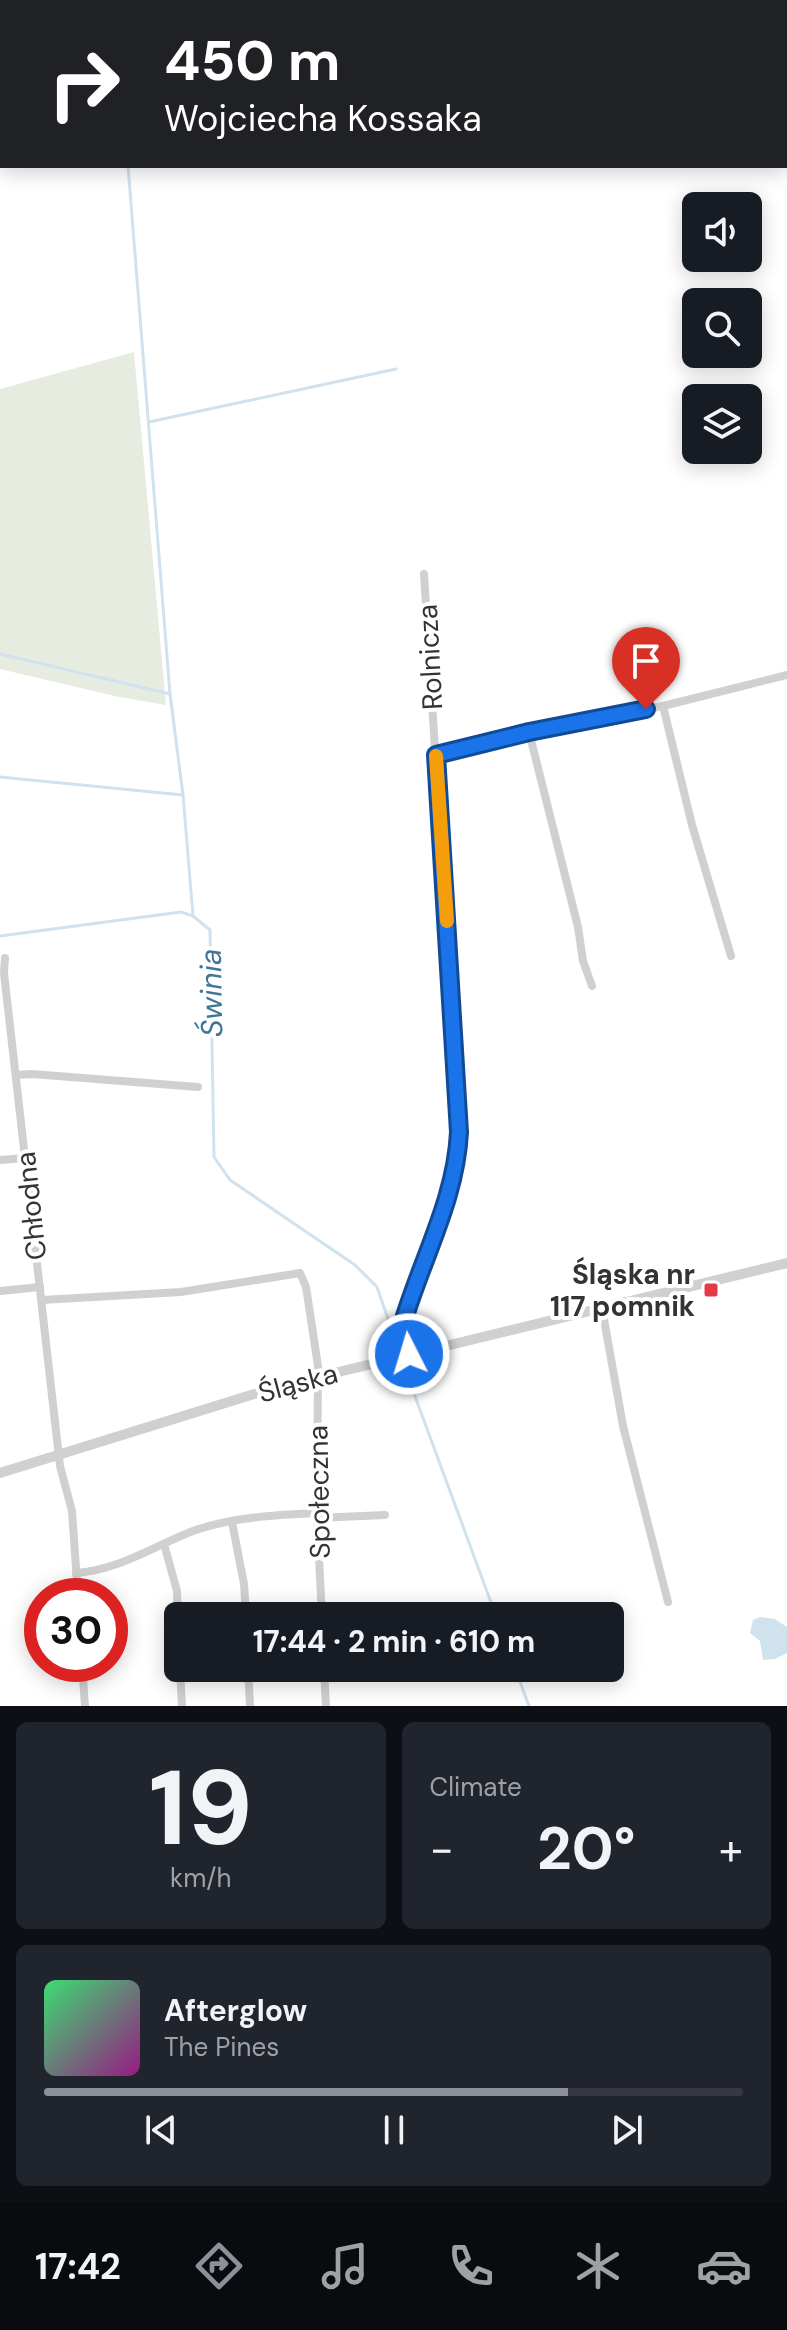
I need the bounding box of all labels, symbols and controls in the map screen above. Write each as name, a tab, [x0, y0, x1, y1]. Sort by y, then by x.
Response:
text: 450 m	[164, 24, 341, 97]
icon: right	[32, 32, 136, 136]
text: Wojciecha Kossaka	[164, 95, 482, 142]
map controls	[682, 192, 762, 464]
button: sound	[682, 192, 762, 272]
button: search	[682, 288, 762, 368]
button: layers	[682, 384, 762, 464]
street label: Rolnicza	[409, 603, 451, 711]
pin	[612, 627, 680, 709]
icon: arrive	[624, 639, 668, 683]
water label: Świnia	[191, 948, 231, 1038]
street label: Chłodna	[7, 1150, 55, 1262]
place label: Śląska nr 117 pomnik	[550, 1256, 695, 1325]
marker: Śląska nr 117 pomnik	[702, 1281, 720, 1299]
position arrow	[367, 1312, 451, 1396]
street label: Śląska	[254, 1355, 342, 1411]
street label: Społeczna	[299, 1425, 339, 1559]
speed limit sign: 30	[24, 1578, 128, 1682]
text: 17:44 · 2 min · 610 m	[253, 1622, 535, 1661]
text: 19	[149, 1741, 253, 1876]
text: Climate	[430, 1770, 522, 1804]
text: 20°	[537, 1809, 635, 1888]
text: −	[430, 1820, 454, 1878]
text: +	[719, 1820, 743, 1878]
text: km/h	[170, 1861, 231, 1895]
text: Afterglow	[164, 1991, 307, 2030]
text: The Pines	[164, 2030, 279, 2064]
icon: previous	[139, 2108, 183, 2152]
icon: pause	[372, 2108, 416, 2152]
icon: next	[605, 2108, 649, 2152]
icon: directions	[191, 2238, 247, 2294]
icon: music	[317, 2238, 373, 2294]
icon: phone	[443, 2238, 499, 2294]
icon: climate	[570, 2238, 626, 2294]
icon: car	[696, 2238, 752, 2294]
text: 17:42	[35, 2243, 121, 2290]

